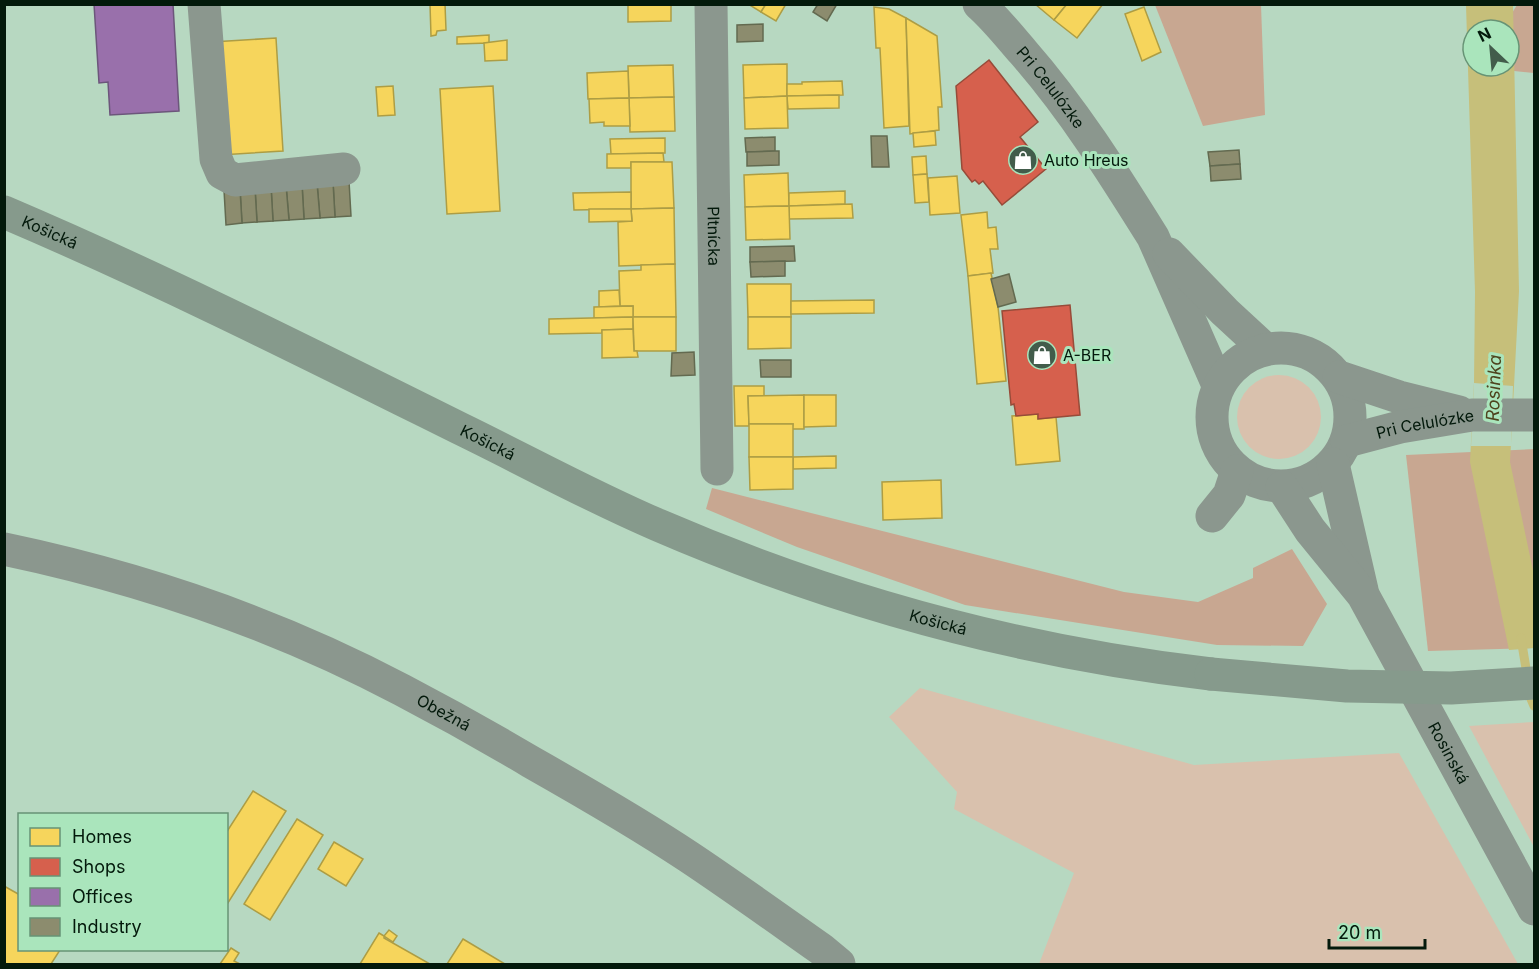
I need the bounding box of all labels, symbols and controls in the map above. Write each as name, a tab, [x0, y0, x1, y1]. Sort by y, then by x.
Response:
north arrow	[1461, 18, 1521, 78]
text: N	[1475, 23, 1494, 46]
street label: Pri Celulózke	[1012, 42, 1089, 132]
shop icon: Auto Hreus	[1007, 144, 1039, 176]
place label: Auto Hreus	[1044, 150, 1129, 170]
street label: Pltnícka	[704, 206, 724, 266]
street label: Košická	[19, 211, 81, 253]
shop icon: A-BER	[1026, 339, 1058, 371]
place label: A-BER	[1063, 345, 1111, 365]
water label: Rosinka	[1482, 354, 1505, 422]
street label: Pri Celulózke	[1374, 405, 1475, 443]
street label: Košická	[457, 420, 519, 464]
street label: Košická	[907, 605, 969, 639]
street label: Obežná	[413, 690, 474, 735]
street label: Rosinská	[1424, 718, 1474, 787]
legend	[18, 813, 228, 951]
text: Homes	[72, 826, 132, 847]
text: Shops	[72, 856, 126, 877]
text: Offices	[72, 886, 133, 907]
scale bar	[1329, 912, 1425, 950]
text: Industry	[72, 916, 142, 937]
text: 20 m	[1338, 922, 1381, 943]

